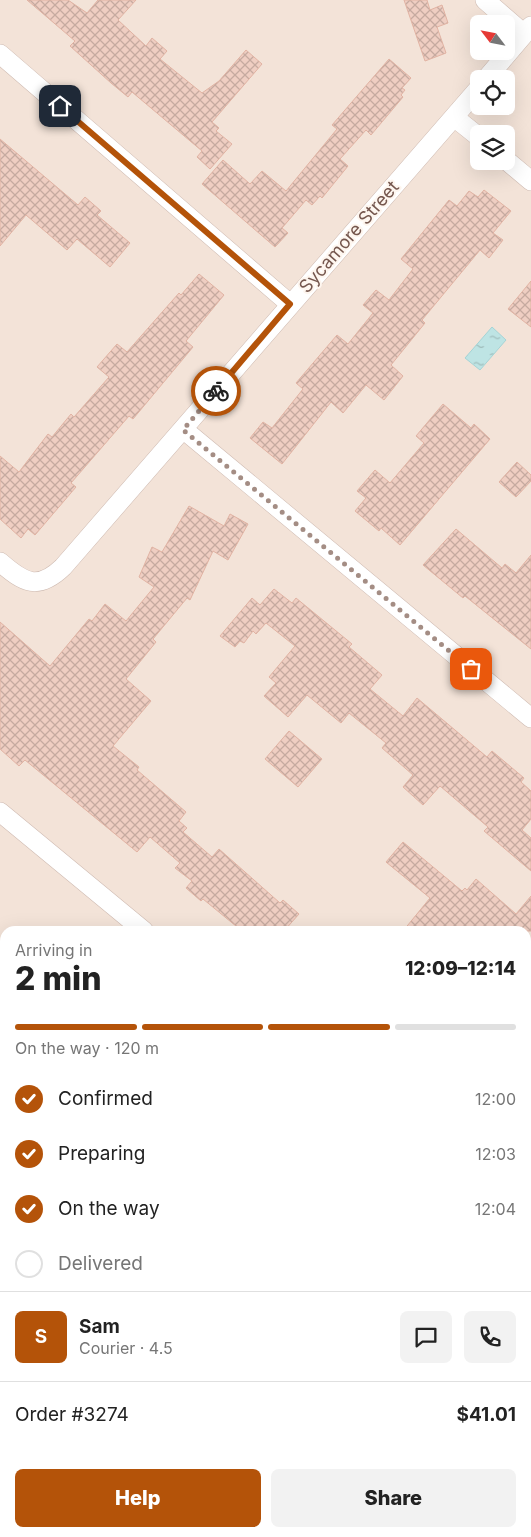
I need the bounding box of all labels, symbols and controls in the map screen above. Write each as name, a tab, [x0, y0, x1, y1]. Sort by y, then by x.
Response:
north arrow	[470, 15, 515, 60]
map controls	[470, 15, 515, 170]
button: locate	[470, 70, 515, 115]
pin	[39, 85, 81, 127]
icon: home	[46, 92, 74, 120]
button: layers	[470, 125, 515, 170]
street label: Sycamore Street	[294, 176, 403, 297]
courier	[191, 366, 241, 416]
icon: bike	[202, 377, 230, 405]
pin	[450, 648, 492, 690]
icon: bag	[457, 655, 485, 683]
text: Arriving in	[15, 940, 92, 960]
text: 12:09–12:14	[405, 957, 516, 980]
text: 2 min	[15, 959, 101, 998]
text: On the way · 120 m	[15, 1038, 159, 1058]
icon: check	[15, 1085, 43, 1113]
text: Confirmed	[58, 1087, 153, 1110]
text: 12:00	[475, 1089, 516, 1109]
icon: check	[15, 1140, 43, 1168]
text: Preparing	[58, 1142, 145, 1165]
text: 12:03	[475, 1144, 516, 1164]
icon: check	[15, 1195, 43, 1223]
text: On the way	[58, 1197, 160, 1220]
text: 12:04	[475, 1199, 516, 1219]
text: Delivered	[58, 1252, 143, 1275]
button: chat	[400, 1311, 452, 1363]
button: phone	[464, 1311, 516, 1363]
text: Sam	[79, 1315, 120, 1338]
text: S	[35, 1325, 47, 1348]
text: Courier · 4.5	[79, 1338, 173, 1358]
text: Order #3274	[15, 1403, 129, 1426]
text: $41.01	[456, 1403, 516, 1426]
button: Help	[15, 1469, 261, 1527]
button: Share	[271, 1469, 516, 1527]

